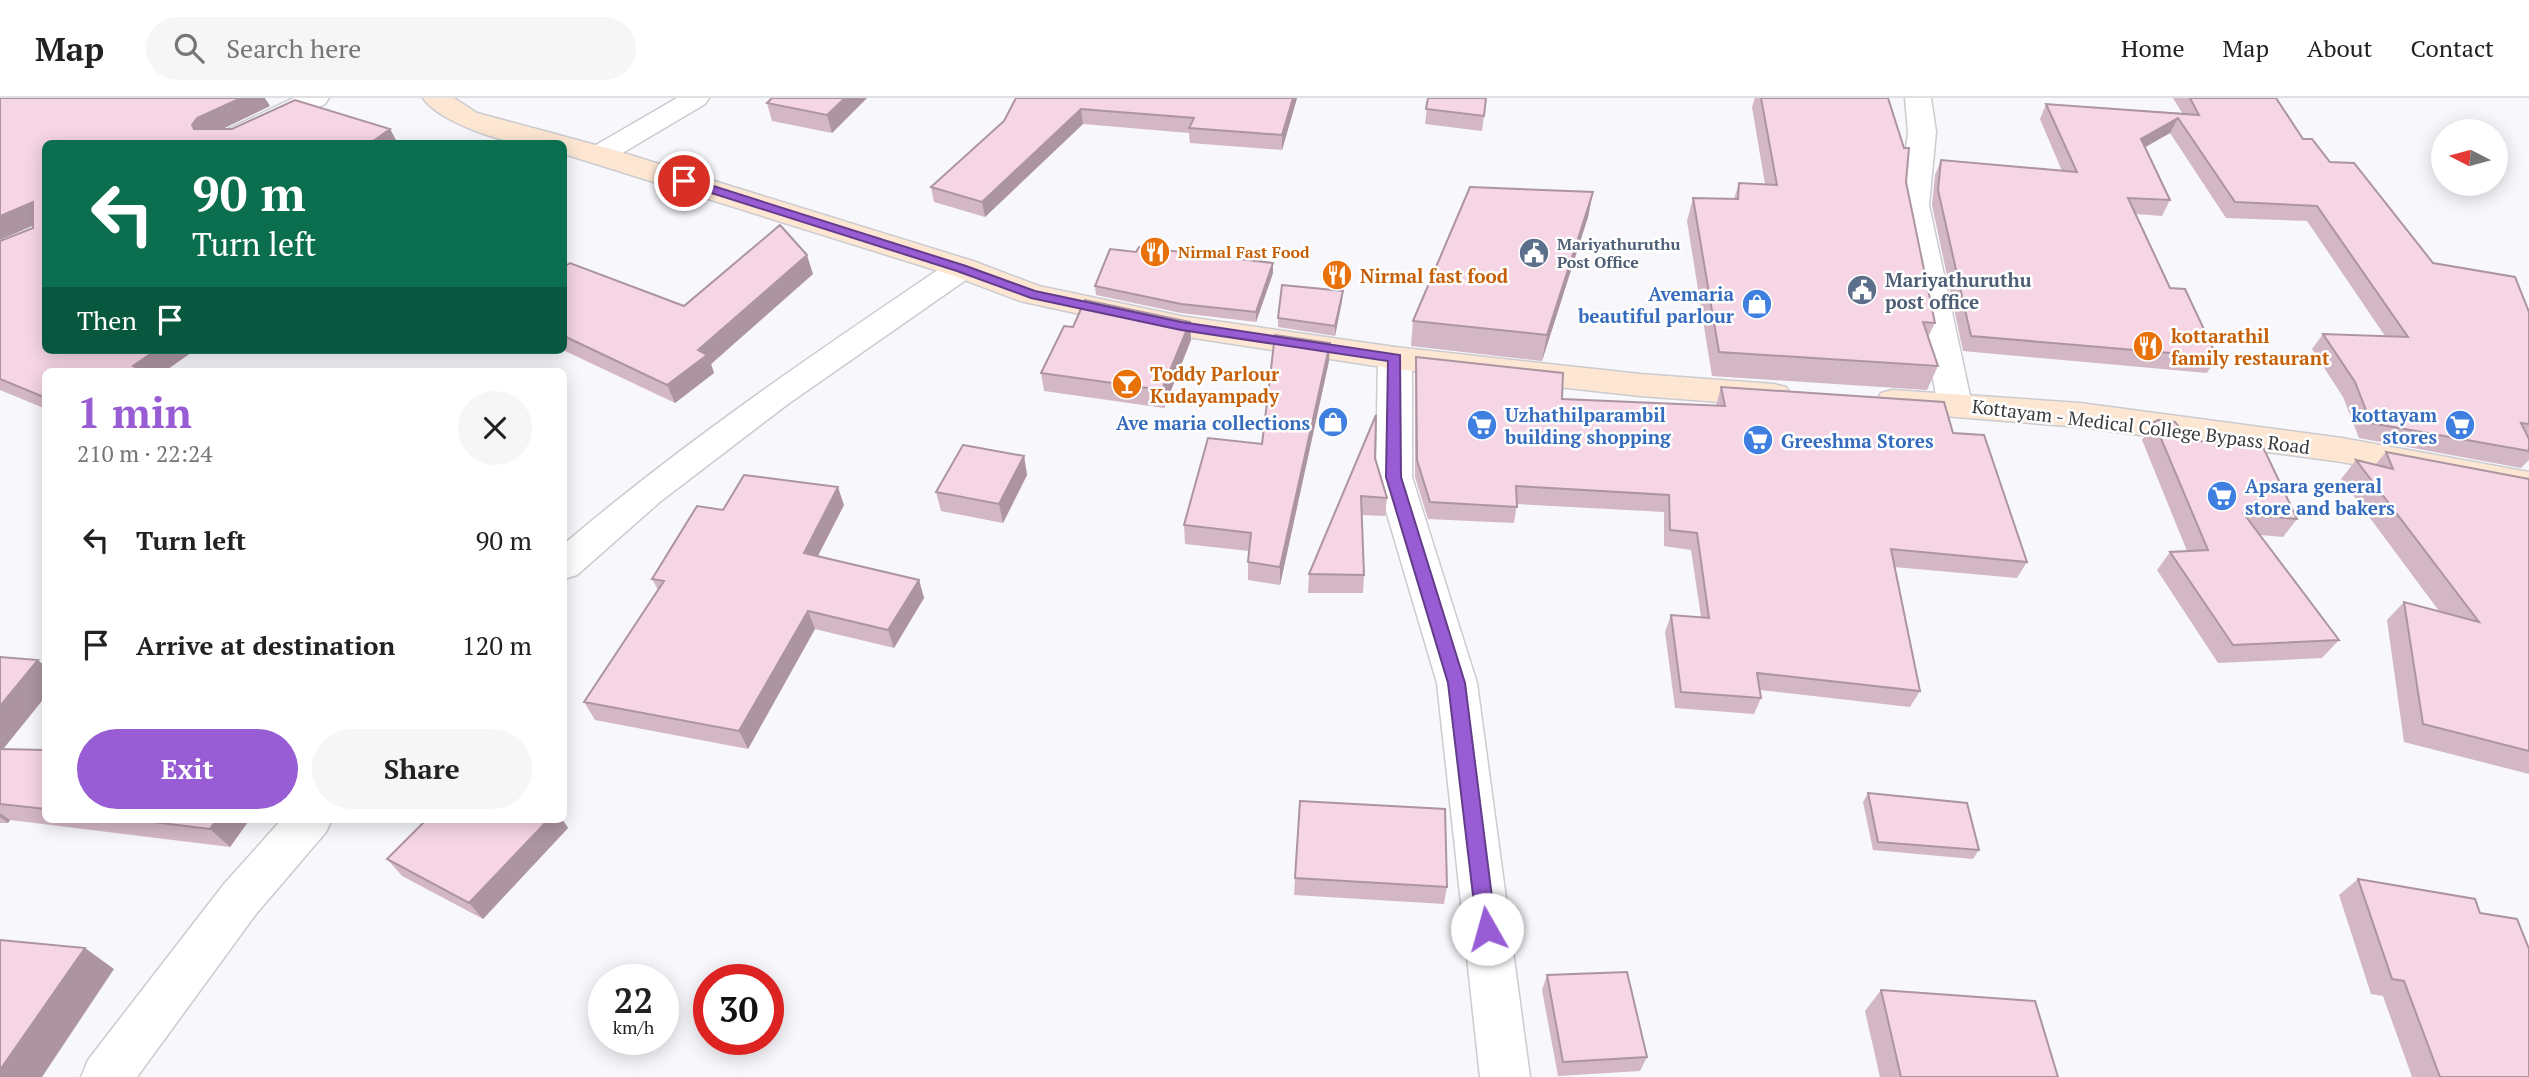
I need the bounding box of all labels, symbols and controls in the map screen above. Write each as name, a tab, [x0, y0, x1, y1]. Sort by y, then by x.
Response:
search box	[146, 17, 636, 80]
text: Map	[35, 27, 104, 70]
icon: search	[170, 29, 208, 67]
text: Search here	[226, 31, 361, 65]
text: Home	[2121, 32, 2185, 64]
text: Map	[2223, 32, 2269, 64]
text: About	[2307, 32, 2373, 64]
text: Contact	[2411, 32, 2494, 64]
north arrow	[2431, 119, 2508, 196]
map controls	[2431, 119, 2508, 196]
pin	[654, 151, 714, 211]
text: 90 m	[192, 160, 306, 225]
icon: arrive	[665, 162, 703, 200]
icon: left	[77, 168, 168, 259]
text: Turn left	[192, 223, 316, 265]
place label: Mariyathuruthu Post Office	[1557, 233, 1680, 273]
restaurant icon: Nirmal Fast Food	[1138, 235, 1172, 269]
public building icon: Mariyathuruthu Post Office	[1517, 236, 1551, 270]
place label: Nirmal Fast Food	[1178, 241, 1310, 263]
restaurant icon: Nirmal fast food	[1320, 258, 1354, 292]
place label: Nirmal fast food	[1360, 263, 1509, 288]
place label: Mariyathuruthu post office	[1885, 267, 2032, 314]
public building icon: Mariyathuruthu post office	[1845, 273, 1879, 307]
place label: Avemaria beautiful parlour	[1577, 281, 1735, 328]
shop icon: Avemaria beautiful parlour	[1740, 287, 1774, 321]
icon: arrive	[151, 301, 189, 339]
text: Then	[77, 303, 137, 337]
place label: kottarathil family restaurant	[2171, 323, 2330, 370]
restaurant icon: kottarathil family restaurant	[2131, 329, 2165, 363]
place label: Toddy Parlour Kudayampady	[1150, 361, 1280, 408]
bar icon: Toddy Parlour Kudayampady	[1110, 367, 1144, 401]
text: 1 min	[77, 384, 192, 440]
button: close	[458, 391, 532, 465]
street label: Kottayam - Medical College Bypass Road	[1971, 393, 2312, 459]
place label: Uzhathilparambil building shopping	[1504, 402, 1672, 449]
place label: kottayam stores	[2351, 402, 2437, 449]
shop icon: Ave maria collections	[1316, 405, 1350, 439]
supermarket icon: Uzhathilparambil building shopping	[1465, 408, 1499, 442]
supermarket icon: kottayam stores	[2443, 408, 2477, 442]
place label: Ave maria collections	[1116, 410, 1310, 435]
supermarket icon: Greeshma Stores	[1741, 423, 1775, 457]
place label: Greeshma Stores	[1781, 428, 1934, 453]
text: 210 m · 22:24	[77, 438, 212, 469]
place label: Apsara general store and bakers	[2245, 473, 2395, 520]
supermarket icon: Apsara general store and bakers	[2205, 479, 2239, 513]
icon: left	[77, 521, 115, 559]
text: Turn left	[136, 523, 246, 557]
text: 90 m	[476, 523, 532, 557]
icon: arrive	[77, 626, 115, 664]
text: Arrive at destination	[136, 628, 395, 662]
text: 120 m	[462, 628, 532, 662]
button: Exit	[77, 729, 298, 809]
button: Share	[312, 729, 532, 809]
position arrow	[1450, 892, 1524, 966]
speed limit sign: 30	[693, 964, 784, 1055]
text: 22	[614, 977, 653, 1023]
text: km/h	[613, 1015, 654, 1039]

